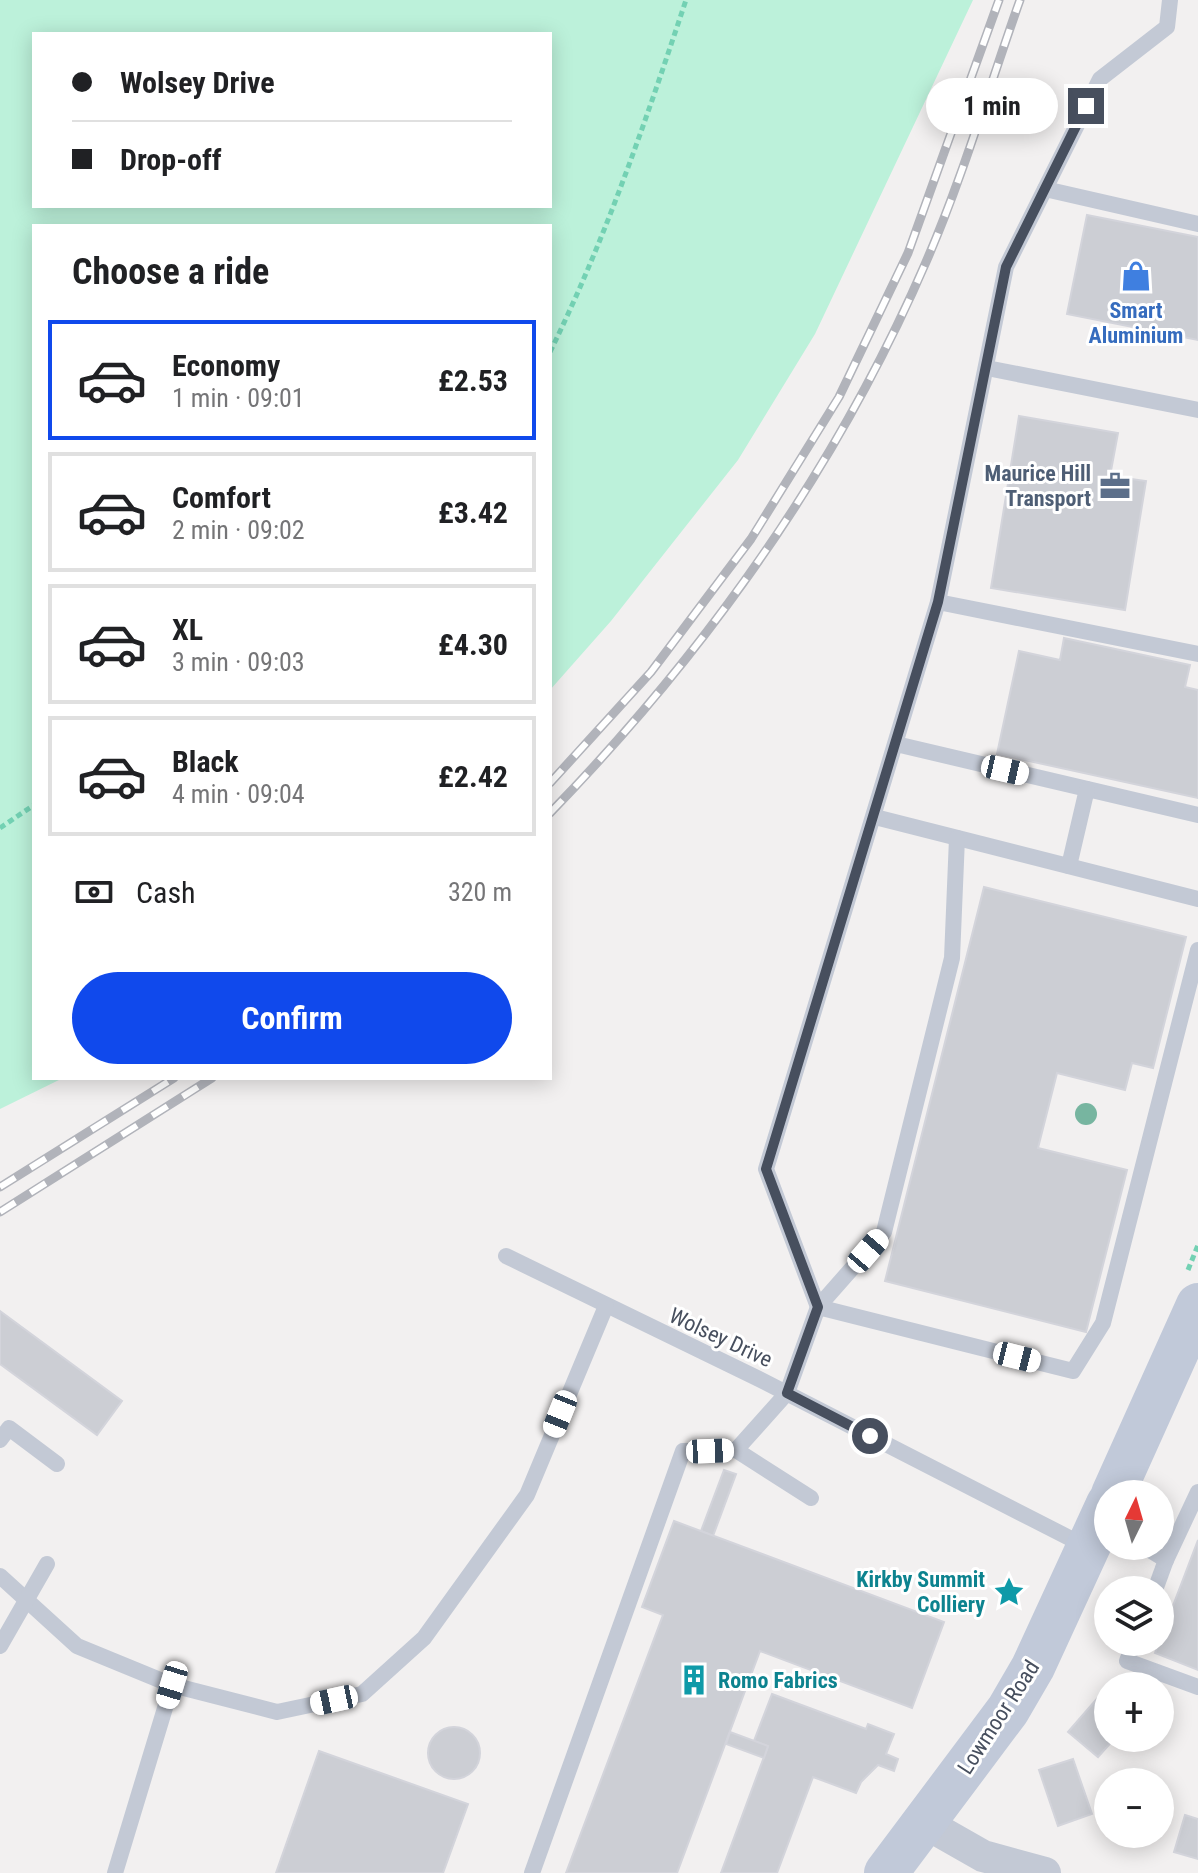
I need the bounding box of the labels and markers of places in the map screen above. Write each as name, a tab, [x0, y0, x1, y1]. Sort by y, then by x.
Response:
shop icon: Smart Aluminium	[1119, 259, 1153, 293]
place label: Smart Aluminium	[1089, 298, 1183, 348]
place label: Maurice Hill Transport	[984, 461, 1091, 511]
office icon: Maurice Hill Transport	[1098, 469, 1132, 503]
place label: Kirkby Summit Colliery	[856, 1567, 985, 1617]
place icon: Kirkby Summit Colliery	[992, 1575, 1026, 1609]
building icon: Romo Fabrics	[677, 1663, 711, 1697]
place label: Romo Fabrics	[718, 1668, 838, 1693]

